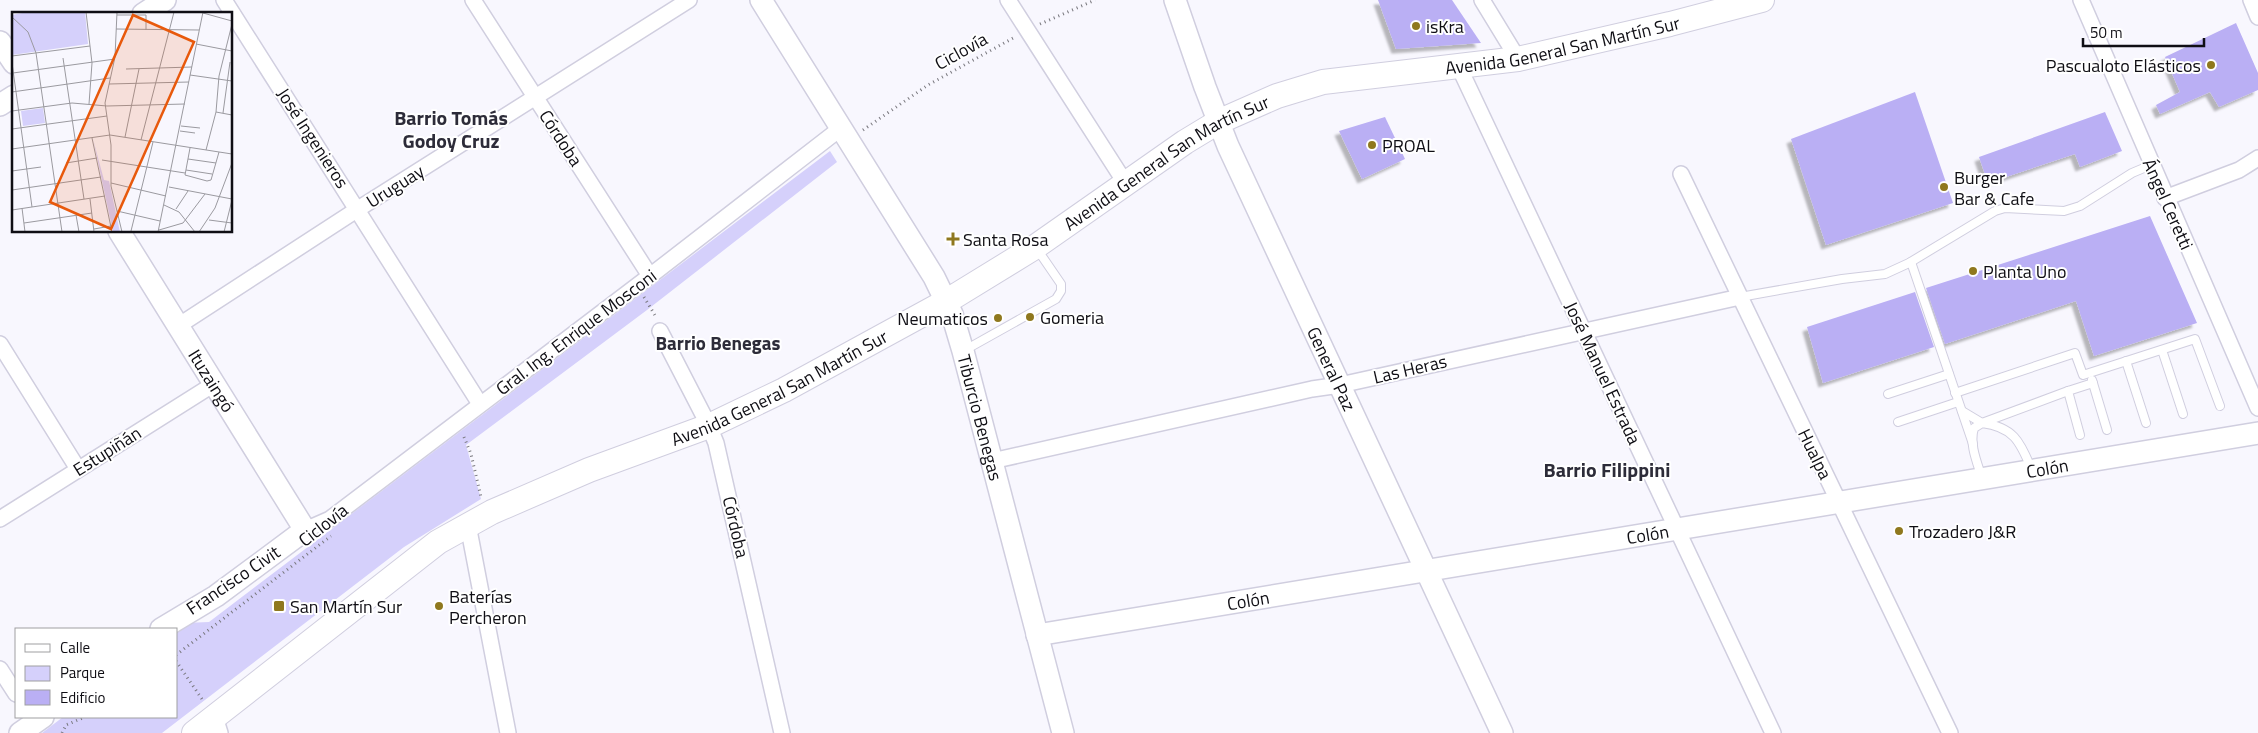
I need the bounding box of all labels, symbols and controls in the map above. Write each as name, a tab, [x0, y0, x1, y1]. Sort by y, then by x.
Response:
street label: Avenida General San Martín Sur	[1444, 9, 1683, 81]
inset map	[12, 12, 232, 232]
place label: isKra	[1426, 13, 1464, 40]
scale bar	[2083, 15, 2204, 47]
marker: isKra	[1410, 20, 1422, 32]
text: 50 m	[2090, 21, 2123, 44]
street label: Ciclovía	[930, 25, 992, 77]
place label: Pascualoto Elásticos	[2046, 52, 2201, 79]
marker: Pascualoto Elásticos	[2205, 59, 2217, 71]
street label: José Ingenieros	[270, 82, 356, 194]
street label: Avenida General San Martín Sur	[1058, 88, 1273, 237]
district label: Barrio Tomás Godoy Cruz	[394, 102, 508, 156]
street label: Córdoba	[533, 104, 589, 172]
place label: PROAL	[1382, 132, 1435, 159]
marker: PROAL	[1366, 139, 1378, 151]
street label: Ángel Ceretti	[2136, 154, 2200, 254]
street label: Uruguay	[361, 157, 429, 214]
place label: Burger Bar & Cafe	[1954, 164, 2034, 212]
marker: Burger Bar & Cafe	[1938, 181, 1950, 193]
place label: Santa Rosa	[963, 226, 1049, 253]
marker: Santa Rosa	[947, 233, 959, 245]
place label: Planta Uno	[1983, 258, 2067, 285]
street label: Gral. Ing. Enrique Mosconi	[490, 262, 662, 402]
marker: Planta Uno	[1967, 265, 1979, 277]
street label: José Manuel Estrada	[1558, 297, 1648, 449]
place label: Gomeria	[1040, 304, 1104, 331]
place label: Neumaticos	[897, 305, 988, 332]
marker: Gomeria	[1024, 311, 1036, 323]
marker: Neumaticos	[992, 312, 1004, 324]
street label: General Paz	[1301, 322, 1363, 415]
street label: Avenida General San Martín Sur	[667, 323, 892, 452]
district label: Barrio Benegas	[656, 328, 780, 357]
street label: Ituzaingó	[182, 344, 242, 417]
street label: Las Heras	[1371, 347, 1449, 391]
street label: Tiburcio Benegas	[951, 351, 1010, 483]
street label: Estupiñán	[68, 419, 146, 483]
street label: Hualpa	[1791, 424, 1839, 484]
street label: Colón	[2024, 451, 2070, 485]
district label: Barrio Filippini	[1544, 454, 1670, 485]
street label: Córdoba	[716, 493, 756, 561]
street label: Ciclovía	[292, 497, 354, 553]
street label: Colón	[1625, 517, 1671, 551]
place label: Trozadero J&R	[1909, 518, 2016, 545]
marker: Trozadero J&R	[1893, 525, 1905, 537]
street label: Francisco Civit	[181, 538, 286, 621]
place label: Baterías Percheron	[449, 583, 527, 631]
street label: Colón	[1225, 583, 1271, 617]
place label: San Martín Sur	[290, 593, 402, 620]
marker: San Martín Sur	[272, 599, 286, 613]
marker: Baterías Percheron	[433, 600, 445, 612]
legend	[15, 628, 178, 718]
text: Calle	[60, 636, 90, 659]
text: Parque	[60, 661, 105, 684]
text: Edificio	[60, 686, 105, 709]

